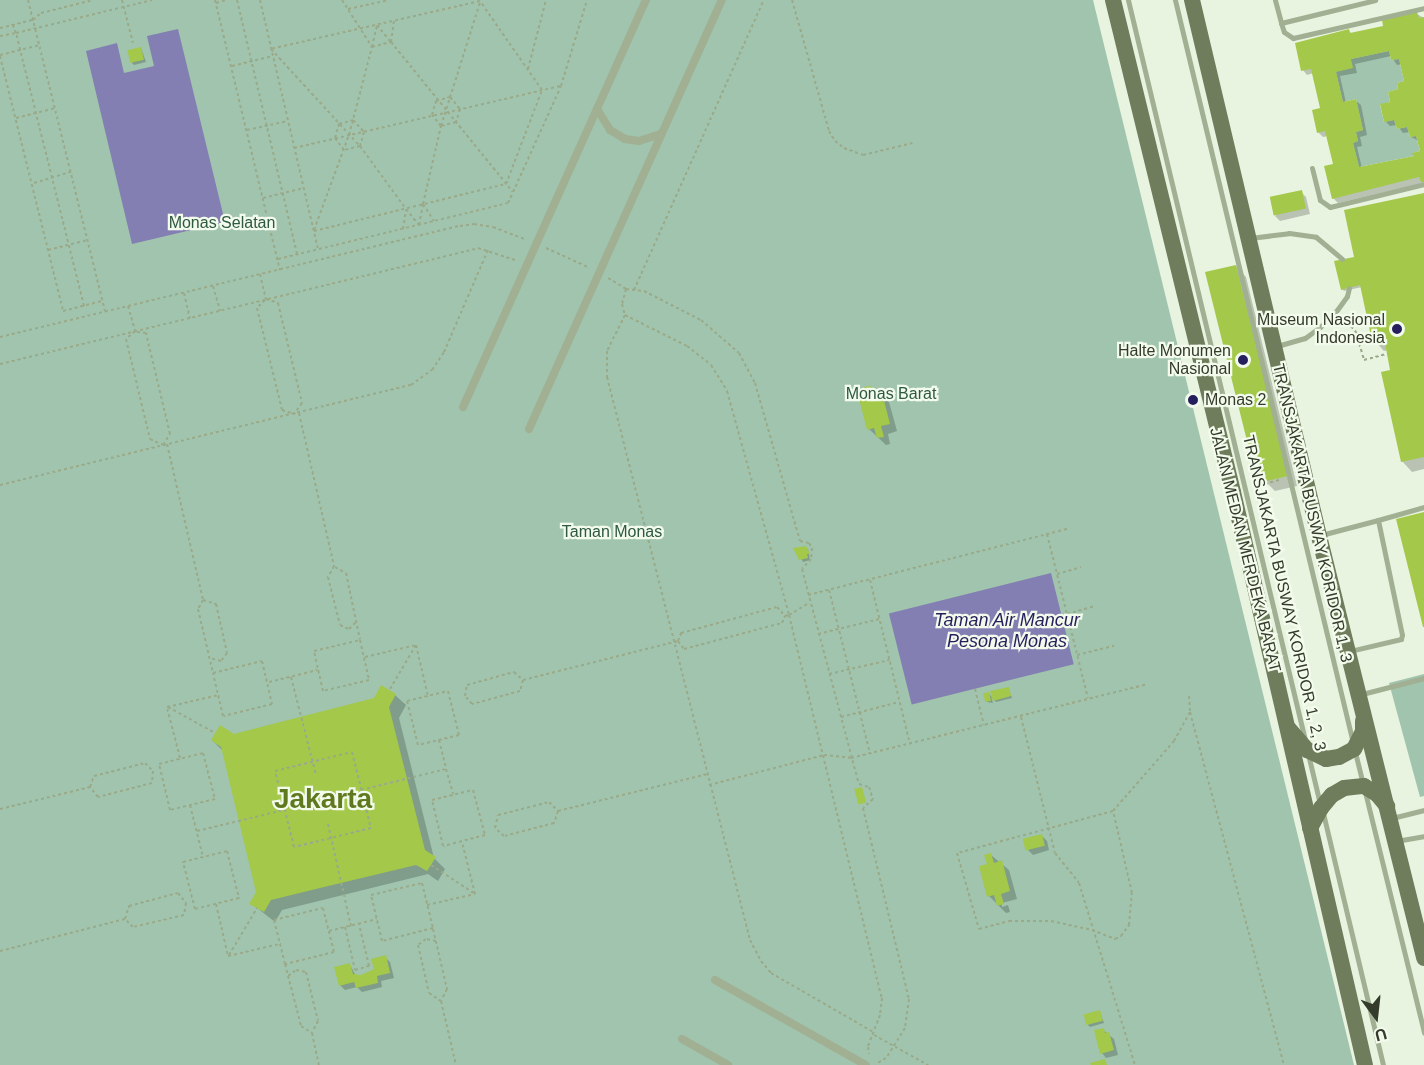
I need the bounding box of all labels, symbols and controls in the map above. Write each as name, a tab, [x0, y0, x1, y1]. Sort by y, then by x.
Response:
park label: Monas Selatan	[169, 213, 275, 233]
place label: Museum Nasional Indonesia	[1257, 310, 1385, 348]
marker: Museum Nasional Indonesia	[1390, 322, 1404, 336]
place label: Halte Monumen Nasional	[1118, 341, 1231, 379]
marker: Halte Monumen Nasional	[1236, 353, 1250, 367]
street label: TRANSJAKARTA BUSWAY KORIDOR 1, 3	[1268, 361, 1356, 665]
park label: Monas Barat	[846, 384, 936, 404]
place label: Monas 2	[1205, 390, 1266, 410]
marker: Monas 2	[1186, 393, 1200, 407]
street label: JALAN MEDAN MERDEKA BARAT	[1205, 425, 1285, 675]
street label: TRANSJAKARTA BUSWAY KORIDOR 1, 2, 3	[1238, 433, 1330, 753]
park label: Taman Monas	[562, 522, 662, 542]
water label: Taman Air Mancur Pesona Monas	[934, 610, 1080, 652]
district label: Jakarta	[274, 782, 372, 816]
north arrow	[1346, 987, 1406, 1047]
text: U	[1373, 1025, 1389, 1045]

